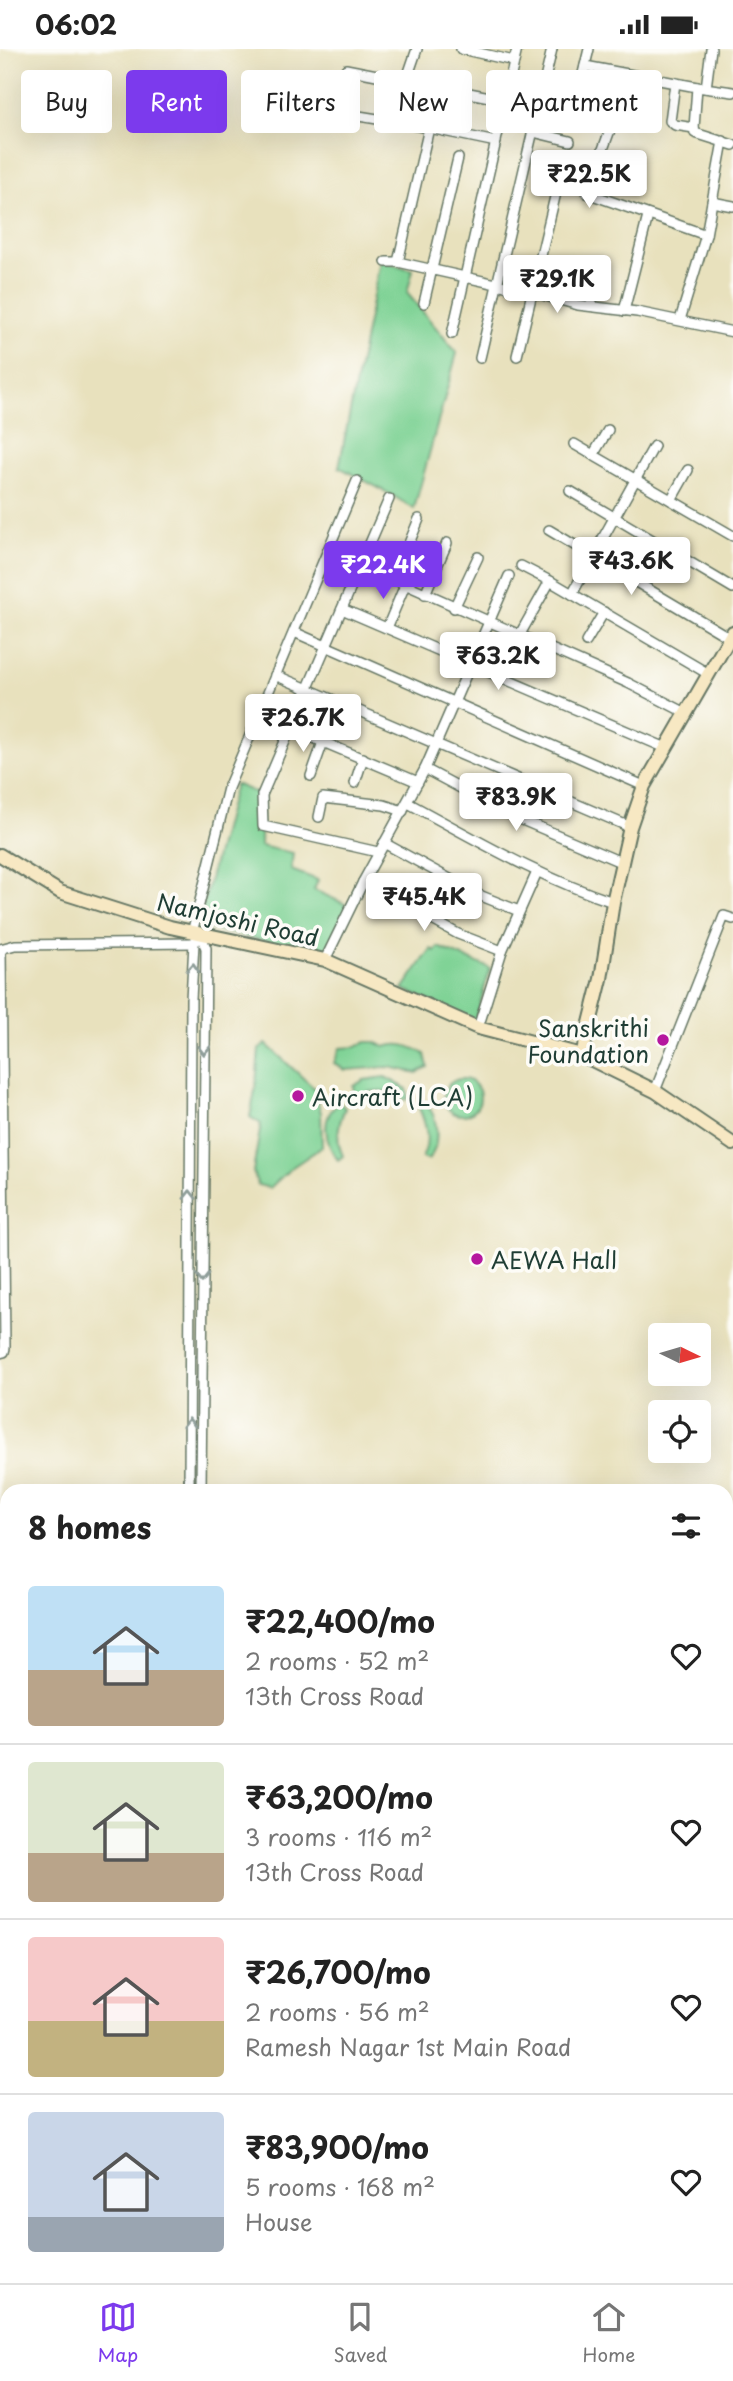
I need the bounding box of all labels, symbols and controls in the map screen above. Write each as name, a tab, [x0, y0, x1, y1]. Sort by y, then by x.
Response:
text: 06:02	[35, 5, 117, 44]
chip: Buy	[21, 70, 112, 133]
chip: Rent	[126, 70, 227, 133]
chip: Filters	[241, 70, 360, 133]
chip: New	[374, 70, 472, 133]
chip: Apartment	[486, 70, 662, 133]
pin: ₹22.5K	[532, 151, 646, 210]
text: ₹22.5K	[547, 155, 631, 190]
pin: ₹29.1K	[500, 255, 614, 315]
text: ₹29.1K	[519, 260, 595, 295]
pin: ₹43.6K	[574, 538, 688, 597]
pin: ₹22.4K	[326, 541, 440, 601]
text: ₹43.6K	[588, 542, 674, 577]
text: ₹22.4K	[340, 546, 426, 581]
pin: ₹63.2K	[441, 633, 555, 692]
text: ₹63.2K	[456, 637, 540, 672]
pin: ₹26.7K	[246, 695, 360, 754]
text: ₹26.7K	[261, 699, 345, 734]
pin: ₹83.9K	[459, 773, 573, 833]
text: ₹83.9K	[475, 778, 557, 813]
pin: ₹45.4K	[367, 873, 481, 933]
text: ₹45.4K	[382, 878, 466, 913]
street label: Namjoshi Road	[154, 883, 322, 955]
one-way arrow	[185, 962, 200, 973]
place label: Sanskrithi Foundation	[527, 1010, 649, 1071]
marker: Sanskrithi Foundation	[655, 1032, 671, 1048]
one-way arrow	[196, 1045, 212, 1056]
place label: Aircraft (LCA)	[312, 1079, 473, 1114]
marker: Aircraft (LCA)	[290, 1088, 306, 1104]
one-way arrow	[182, 1190, 198, 1200]
place label: AEWA Hall	[491, 1242, 617, 1277]
marker: AEWA Hall	[469, 1251, 485, 1267]
one-way arrow	[194, 1273, 210, 1283]
north arrow	[648, 1323, 710, 1386]
map controls	[648, 1323, 711, 1463]
button: locate	[648, 1400, 711, 1463]
one-way arrow	[181, 1417, 197, 1428]
text: 8 homes	[28, 1504, 151, 1549]
icon: filters	[667, 1507, 705, 1545]
text: ₹22,400/mo	[245, 1598, 435, 1643]
icon: home	[84, 1614, 168, 1698]
icon: heart	[667, 1637, 705, 1675]
text: 2 rooms · 52 m²	[245, 1643, 429, 1678]
text: 13th Cross Road	[245, 1678, 424, 1713]
text: ₹63,200/mo	[245, 1774, 433, 1819]
icon: home	[84, 1790, 168, 1874]
icon: heart	[667, 1813, 705, 1851]
text: 3 rooms · 116 m²	[245, 1819, 432, 1854]
text: 13th Cross Road	[245, 1854, 424, 1889]
text: ₹26,700/mo	[245, 1949, 431, 1994]
icon: home	[84, 1965, 168, 2049]
icon: heart	[667, 1988, 705, 2026]
text: 2 rooms · 56 m²	[245, 1994, 430, 2029]
text: Ramesh Nagar 1st Main Road	[245, 2029, 572, 2064]
text: ₹83,900/mo	[245, 2124, 429, 2169]
icon: home	[84, 2140, 168, 2224]
icon: heart	[667, 2163, 705, 2201]
text: 5 rooms · 168 m²	[245, 2169, 435, 2204]
text: House	[245, 2204, 312, 2239]
tab: Map	[98, 2298, 138, 2368]
tab: Saved	[333, 2298, 387, 2368]
tab: Home	[583, 2298, 635, 2368]

